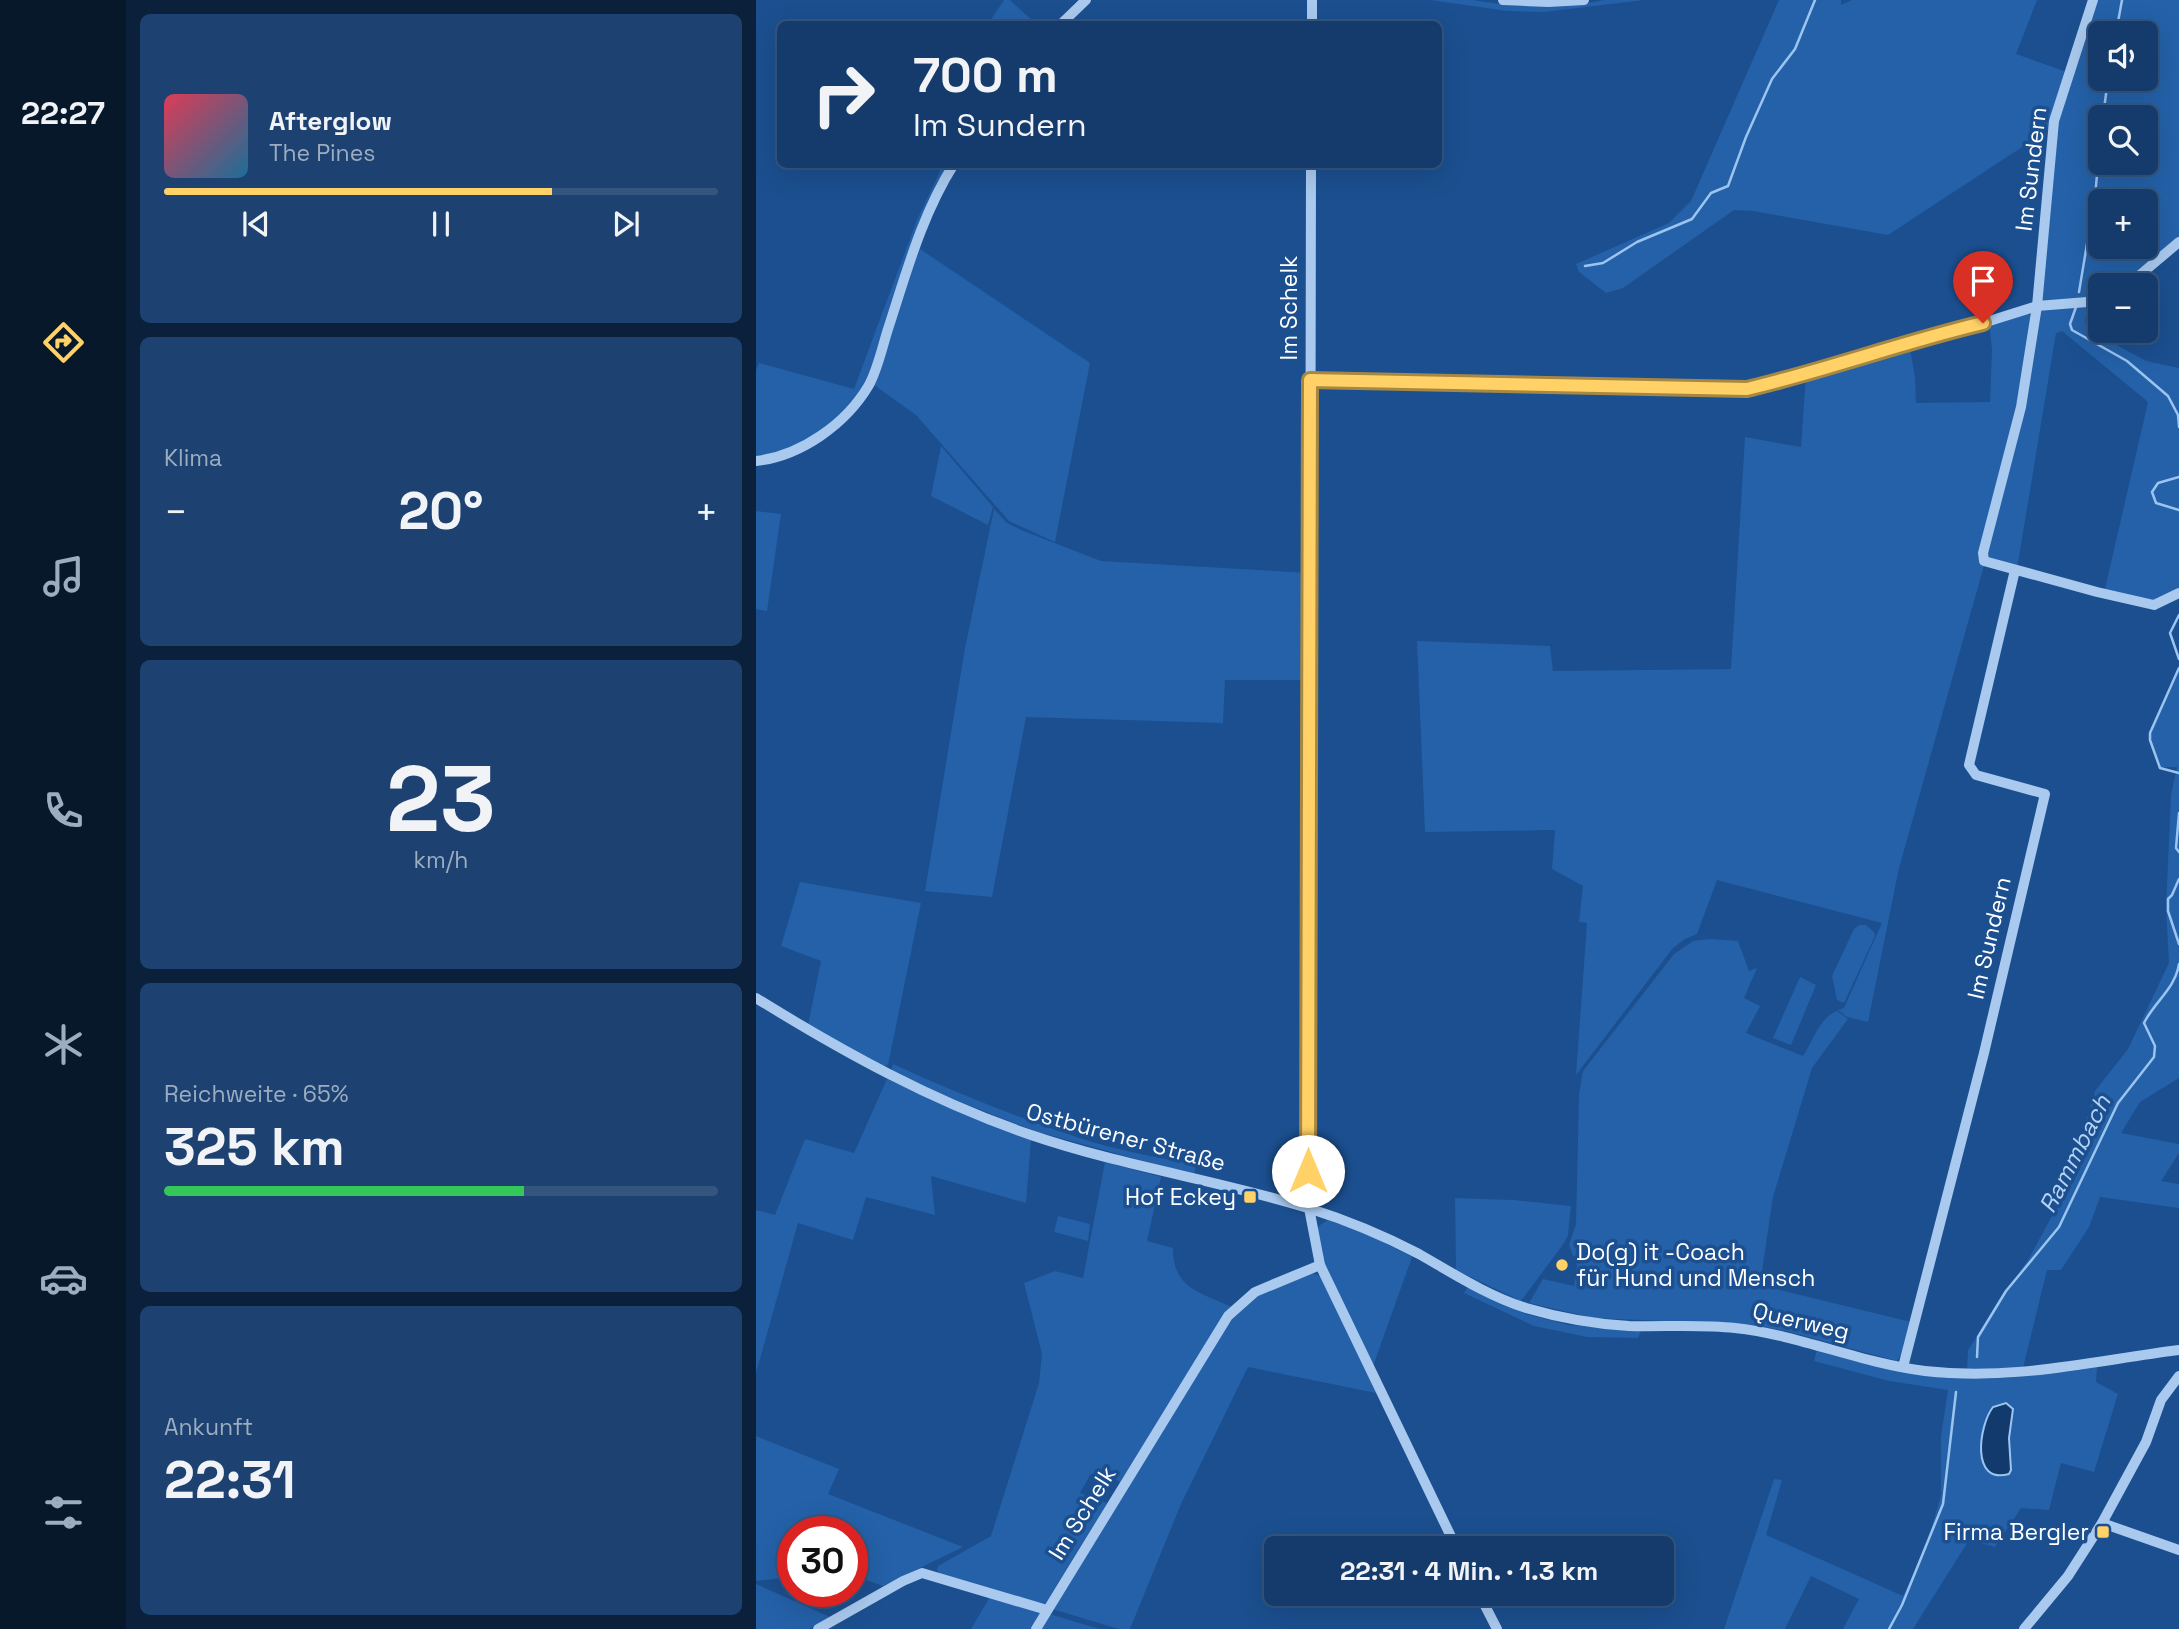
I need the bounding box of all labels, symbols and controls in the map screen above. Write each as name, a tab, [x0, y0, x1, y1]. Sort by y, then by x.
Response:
map controls	[2088, 21, 2158, 343]
button: sound	[2088, 21, 2158, 91]
text: 700 m	[913, 44, 1058, 106]
icon: right	[798, 49, 889, 140]
text: 22:27	[21, 93, 105, 133]
text: Afterglow	[269, 104, 392, 138]
text: Im Sundern	[913, 105, 1087, 145]
street label: Im Sundern	[2009, 105, 2053, 233]
button: search	[2088, 105, 2158, 175]
text: The Pines	[269, 138, 375, 168]
button: +	[2088, 189, 2158, 259]
icon: previous	[237, 205, 275, 243]
icon: pause	[422, 205, 460, 243]
icon: next	[607, 205, 645, 243]
pin	[1953, 251, 2013, 323]
street label: Im Schelk	[1274, 256, 1304, 360]
icon: arrive	[1964, 262, 2002, 300]
button: −	[2088, 273, 2158, 343]
icon: directions	[39, 318, 88, 367]
text: Klima	[164, 443, 222, 473]
text: 20°	[398, 478, 484, 544]
text: −	[164, 488, 188, 536]
text: +	[694, 488, 718, 536]
icon: music	[39, 552, 88, 601]
text: 23	[386, 741, 496, 858]
icon: phone	[39, 786, 88, 835]
text: km/h	[414, 845, 468, 875]
street label: Im Sundern	[1960, 874, 2018, 1002]
icon: climate	[39, 1020, 88, 1069]
text: Reichweite · 65%	[164, 1079, 348, 1109]
water label: Rammbach	[2032, 1088, 2118, 1218]
street label: Ostbürener Straße	[1023, 1096, 1229, 1178]
text: 325 km	[164, 1114, 345, 1180]
position arrow	[1271, 1134, 1345, 1208]
place label: Hof Eckey	[1125, 1182, 1236, 1212]
marker: Hof Eckey	[1242, 1189, 1258, 1205]
place label: Do(g) it -Coach für Hund und Mensch	[1576, 1237, 1815, 1293]
icon: car	[39, 1254, 88, 1303]
marker: Do(g) it -Coach für Hund und Mensch	[1554, 1257, 1570, 1273]
street label: Querweg	[1750, 1295, 1852, 1347]
text: Ankunft	[164, 1412, 253, 1442]
text: 22:31	[164, 1447, 295, 1513]
street label: Im Schelk	[1041, 1461, 1123, 1565]
icon: filters	[39, 1488, 88, 1537]
speed limit sign: 30	[777, 1516, 868, 1607]
place label: Firma Bergler	[1944, 1517, 2089, 1547]
marker: Firma Bergler	[2095, 1524, 2111, 1540]
text: 22:31 · 4 Min. · 1.3 km	[1340, 1554, 1598, 1588]

